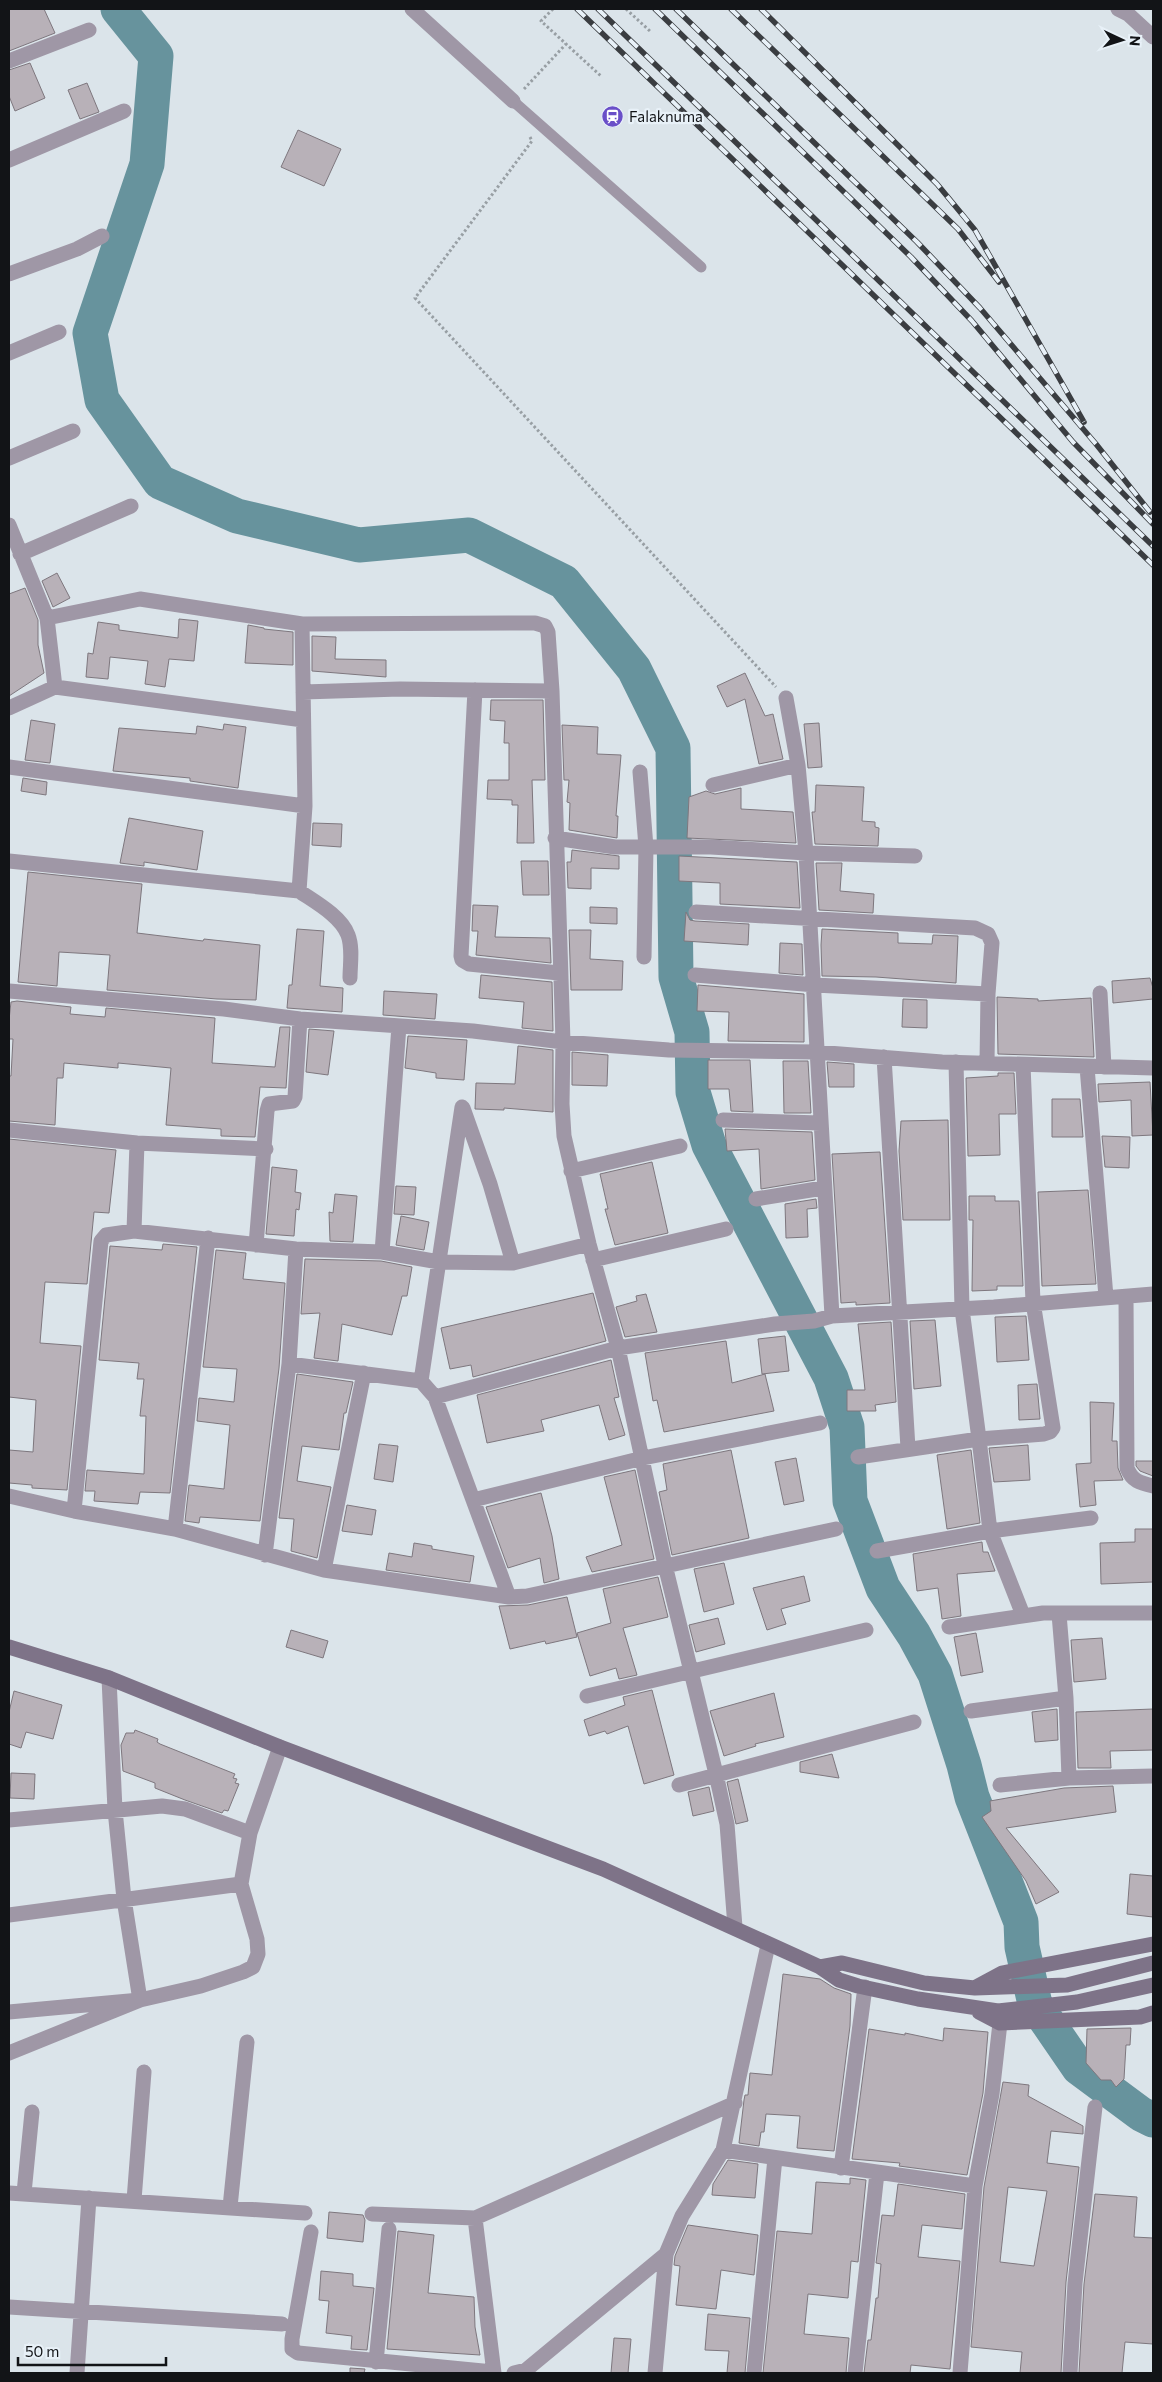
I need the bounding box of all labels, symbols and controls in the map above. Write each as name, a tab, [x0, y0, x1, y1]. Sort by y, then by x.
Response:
north arrow	[1097, 15, 1147, 65]
text: N	[1127, 35, 1144, 47]
station icon: Falaknuma	[601, 105, 625, 129]
place label: Falaknuma	[629, 107, 703, 125]
scale bar	[18, 2334, 165, 2366]
text: 50 m	[25, 2342, 59, 2360]

